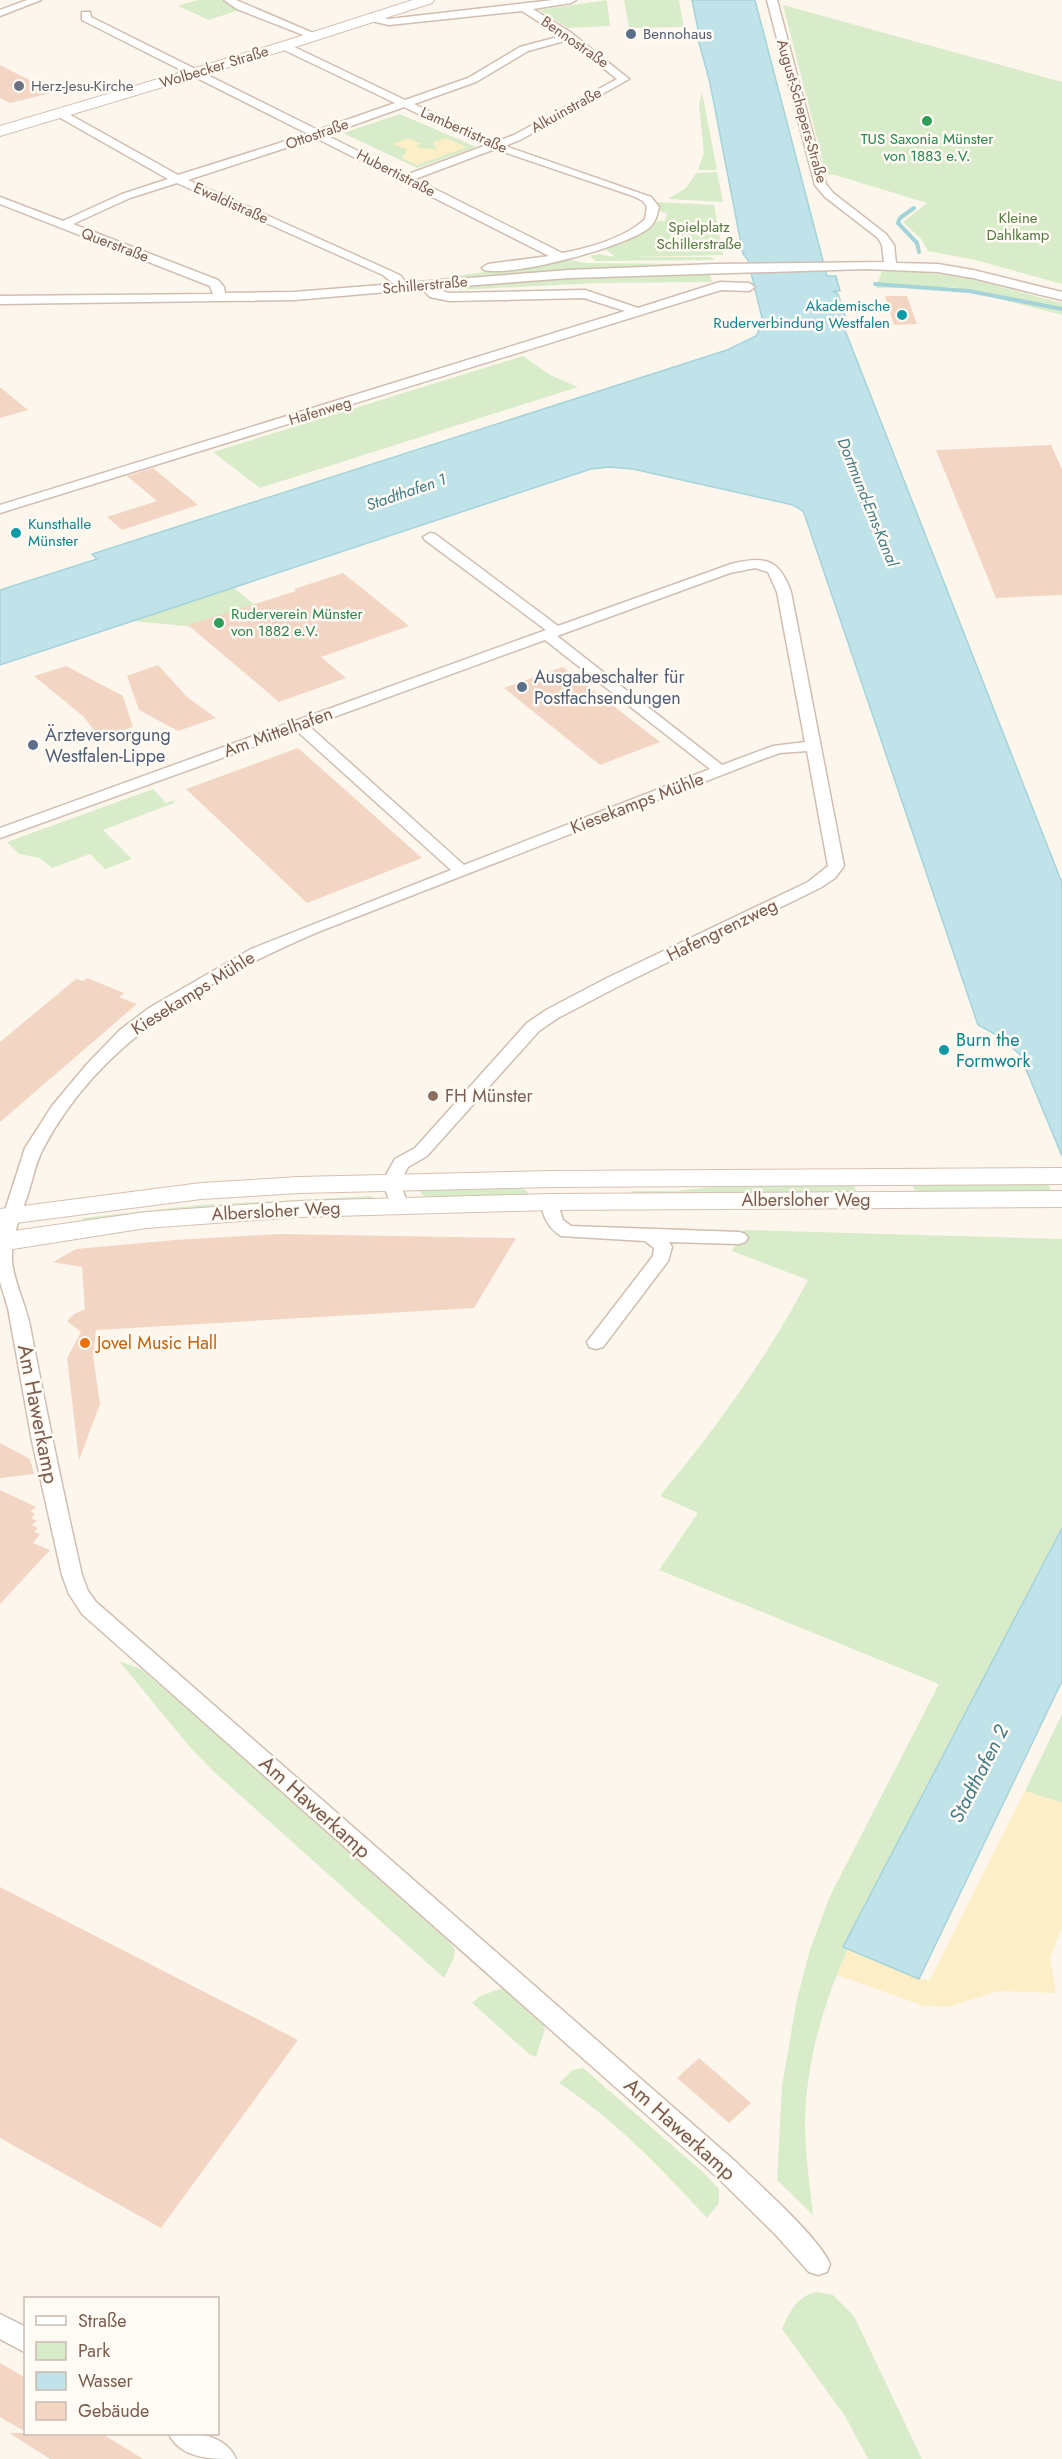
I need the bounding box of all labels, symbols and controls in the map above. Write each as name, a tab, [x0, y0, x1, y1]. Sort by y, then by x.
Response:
street label: Bennostraße	[537, 11, 614, 74]
place label: Bennohaus	[643, 23, 712, 45]
marker: Bennohaus	[624, 27, 638, 41]
street label: August-Schepers-Straße	[771, 37, 833, 186]
street label: Wolbecker Straße	[157, 40, 271, 94]
place label: Herz-Jesu-Kirche	[31, 75, 134, 97]
marker: Herz-Jesu-Kirche	[12, 79, 26, 93]
street label: Alkuinstraße	[527, 81, 606, 138]
street label: Lambertistraße	[417, 101, 511, 159]
street label: Ottostraße	[282, 113, 352, 155]
marker: TUS Saxonia Münster von 1883 e.V.	[920, 114, 934, 128]
place label: TUS Saxonia Münster von 1883 e.V.	[861, 128, 994, 167]
street label: Hubertistraße	[353, 144, 439, 202]
street label: Ewaldistraße	[190, 177, 272, 229]
park label: Kleine Dahlkamp	[987, 207, 1050, 246]
park label: Spielplatz Schillerstraße	[656, 216, 742, 255]
street label: Querstraße	[78, 222, 152, 268]
street label: Schillerstraße	[382, 270, 469, 300]
place label: Akademische Ruderverbindung Westfalen	[713, 295, 890, 334]
marker: Akademische Ruderverbindung Westfalen	[895, 308, 909, 322]
street label: Hafenweg	[286, 391, 354, 431]
water label: Dortmund-Ems-Kanal	[832, 434, 905, 571]
water label: Stadthafen 1	[363, 468, 449, 516]
place label: Kunsthalle Münster	[28, 513, 91, 552]
marker: Kunsthalle Münster	[9, 526, 23, 540]
place label: Ruderverein Münster von 1882 e.V.	[231, 603, 363, 642]
marker: Ruderverein Münster von 1882 e.V.	[212, 616, 226, 630]
place label: Ausgabeschalter für Postfachsendungen	[534, 664, 686, 711]
marker: Ausgabeschalter für Postfachsendungen	[515, 680, 529, 694]
street label: Am Mittelhafen	[220, 700, 336, 764]
place label: Ärzteversorgung Westfalen-Lippe	[45, 722, 171, 769]
marker: Ärzteversorgung Westfalen-Lippe	[26, 738, 40, 752]
street label: Kiesekamps Mühle	[566, 766, 708, 840]
street label: Hafengrenzweg	[662, 892, 782, 968]
street label: Kiesekamps Mühle	[126, 945, 260, 1041]
place label: Burn the Formwork	[956, 1027, 1030, 1074]
marker: Burn the Formwork	[937, 1043, 951, 1057]
place label: FH Münster	[445, 1083, 534, 1109]
marker: FH Münster	[426, 1089, 440, 1103]
street label: Albersloher Weg	[741, 1187, 871, 1213]
street label: Albersloher Weg	[211, 1195, 341, 1227]
place label: Jovel Music Hall	[95, 1330, 217, 1356]
marker: Jovel Music Hall	[78, 1336, 92, 1350]
street label: Am Hawerkamp	[10, 1342, 66, 1486]
water label: Stadthafen 2	[942, 1719, 1016, 1828]
street label: Am Hawerkamp	[252, 1749, 378, 1865]
street label: Am Hawerkamp	[617, 2071, 743, 2187]
legend	[24, 2297, 219, 2435]
text: Straße	[78, 2308, 126, 2334]
text: Park	[78, 2338, 110, 2364]
text: Wasser	[78, 2368, 133, 2394]
text: Gebäude	[78, 2398, 149, 2424]

